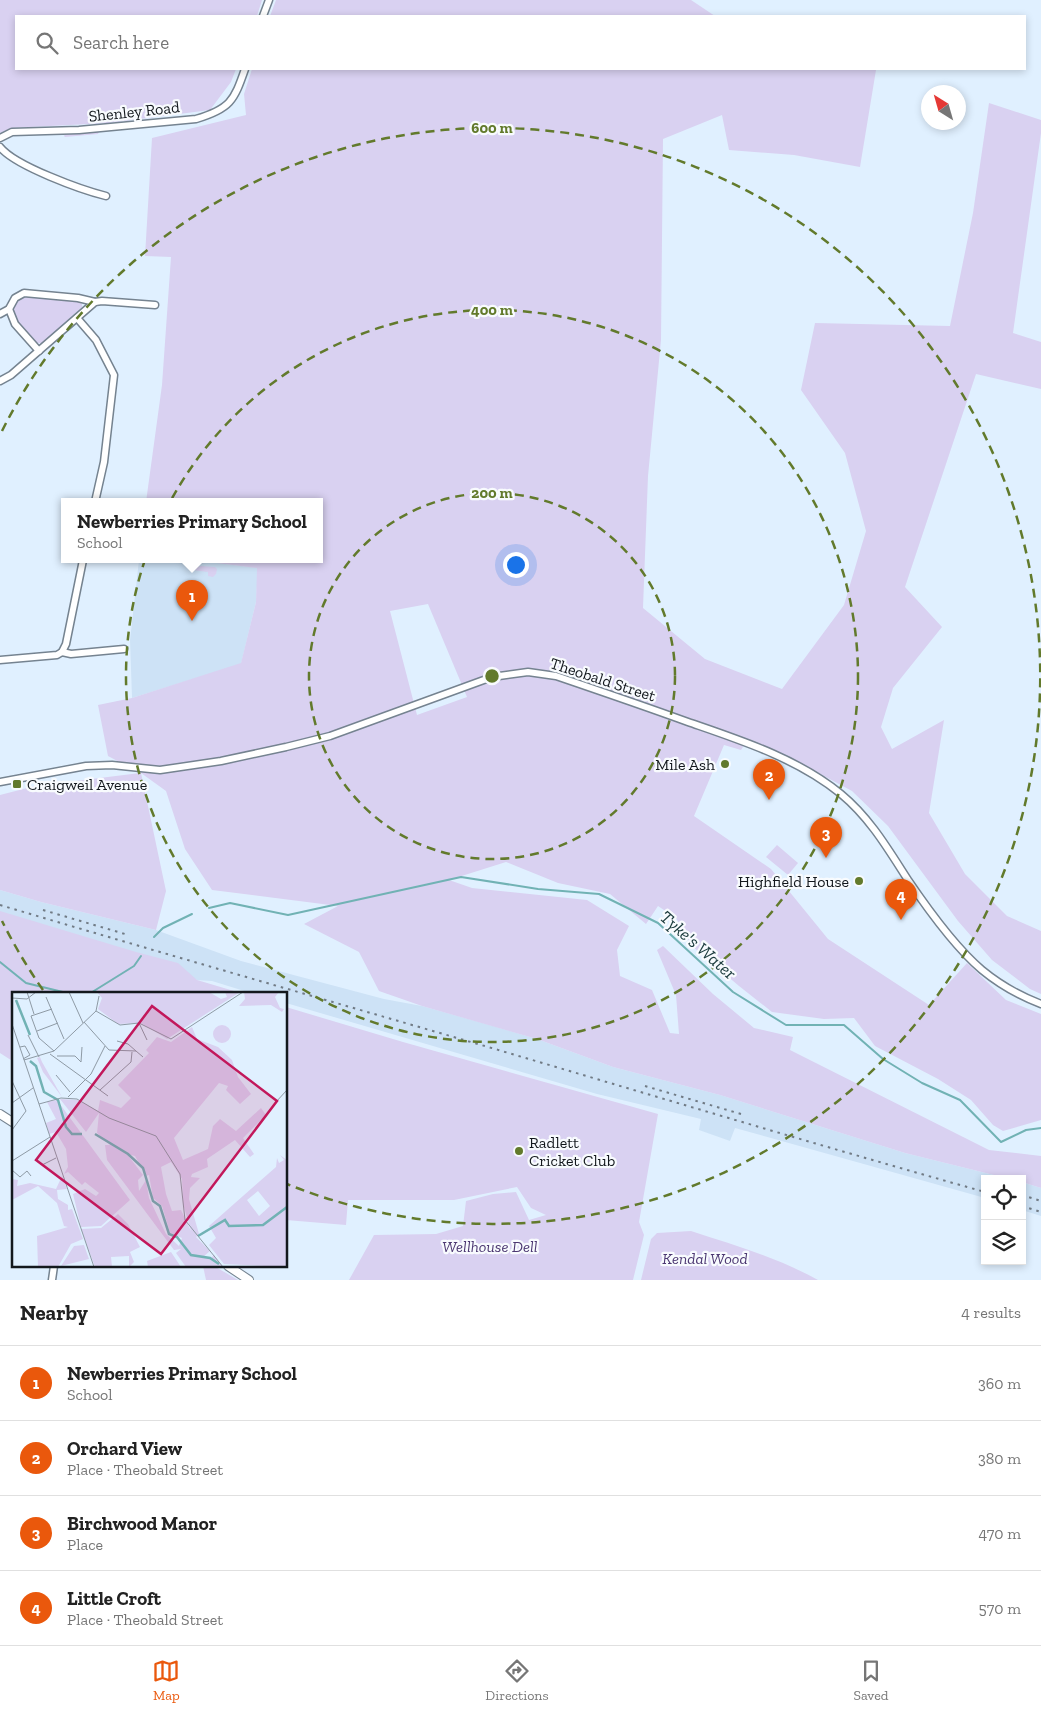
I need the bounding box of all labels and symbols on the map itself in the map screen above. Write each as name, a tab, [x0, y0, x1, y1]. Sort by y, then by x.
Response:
north arrow	[921, 85, 966, 130]
street label: Shenley Road	[88, 97, 181, 126]
text: 600 m	[471, 119, 513, 137]
text: 400 m	[471, 301, 513, 319]
text: 200 m	[471, 484, 513, 502]
your location	[503, 552, 529, 578]
pin: 1	[176, 580, 208, 621]
street label: Theobald Street	[548, 653, 658, 705]
centre of rings	[483, 667, 501, 685]
place label: Mile Ash	[655, 755, 715, 774]
marker: Mile Ash	[719, 758, 731, 770]
pin: 2	[753, 759, 785, 800]
place label: Craigweil Avenue	[27, 775, 147, 794]
marker: Craigweil Avenue	[11, 778, 23, 790]
pin: 3	[810, 817, 842, 858]
place label: Highfield House	[738, 872, 849, 891]
marker: Highfield House	[853, 875, 865, 887]
pin: 4	[885, 879, 917, 920]
water label: Tyke's Water	[655, 906, 741, 985]
inset map	[12, 992, 288, 1268]
place label: Radlett Cricket Club	[529, 1133, 615, 1170]
marker: Radlett Cricket Club	[513, 1145, 525, 1157]
park label: Wellhouse Dell	[442, 1237, 538, 1256]
park label: Kendal Wood	[662, 1249, 748, 1268]

